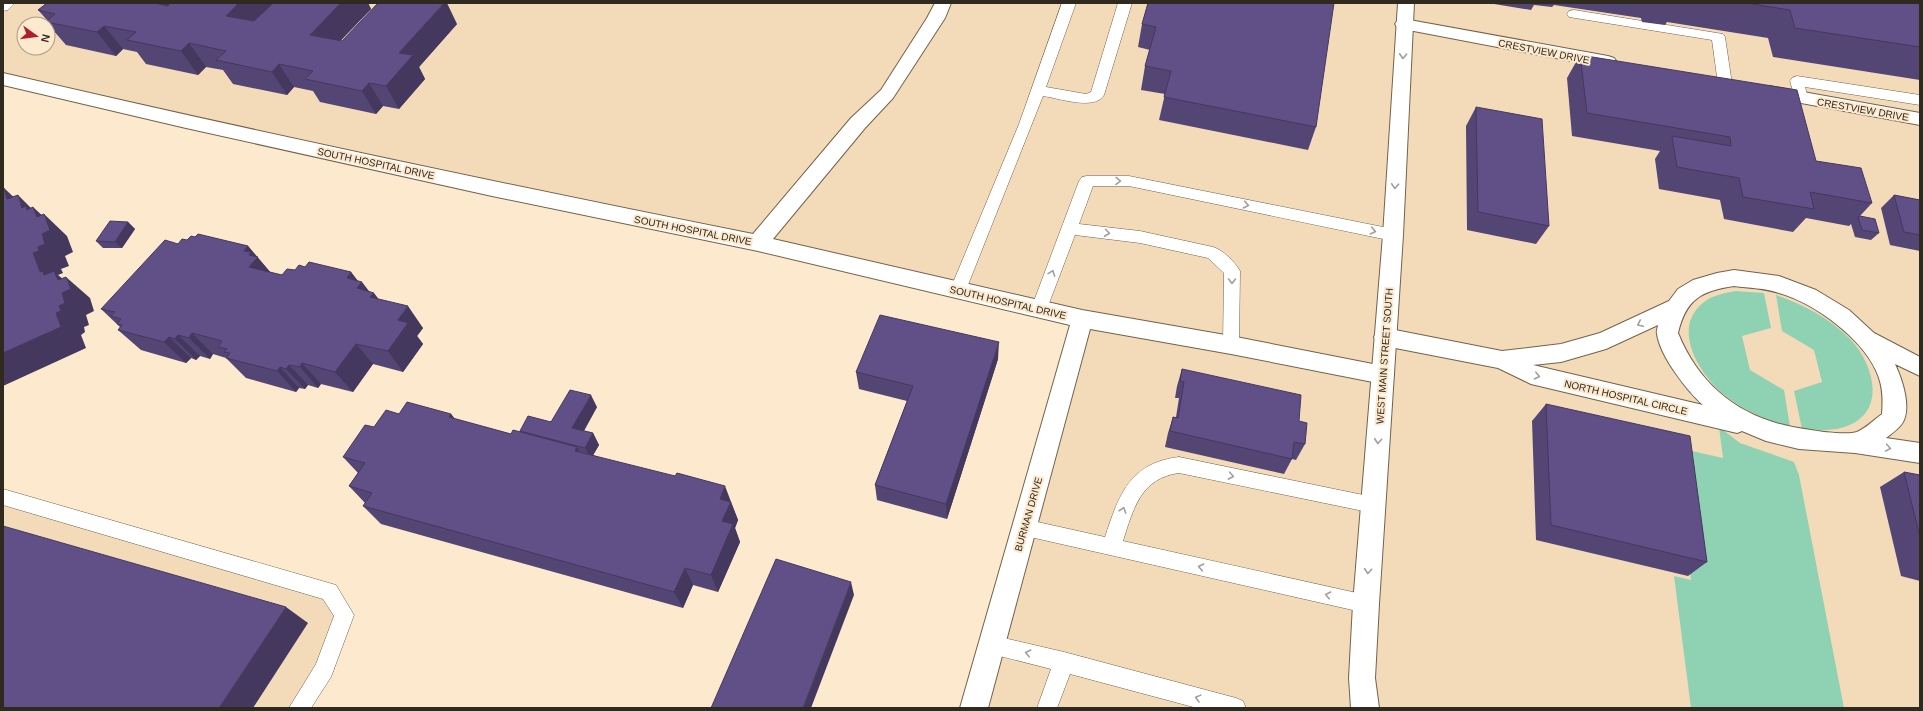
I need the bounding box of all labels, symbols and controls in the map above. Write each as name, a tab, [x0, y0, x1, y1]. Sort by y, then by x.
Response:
north arrow	[16, 16, 56, 56]
text: N	[39, 33, 52, 44]
street label: CRESTVIEW DRIVE	[1497, 37, 1591, 66]
one-way arrow	[1398, 53, 1407, 59]
street label: CRESTVIEW DRIVE	[1816, 96, 1910, 123]
street label: SOUTH HOSPITAL DRIVE	[316, 146, 436, 181]
one-way arrow	[1115, 177, 1121, 185]
one-way arrow	[1391, 183, 1400, 189]
one-way arrow	[1243, 201, 1249, 209]
street label: SOUTH HOSPITAL DRIVE	[633, 214, 753, 247]
one-way arrow	[1370, 227, 1376, 235]
one-way arrow	[1104, 228, 1110, 237]
one-way arrow	[1048, 269, 1056, 276]
one-way arrow	[1227, 278, 1236, 284]
street label: SOUTH HOSPITAL DRIVE	[948, 284, 1068, 321]
street label: WEST MAIN STREET SOUTH	[1374, 288, 1395, 424]
one-way arrow	[1636, 319, 1644, 327]
one-way arrow	[1534, 371, 1541, 380]
street label: NORTH HOSPITAL CIRCLE	[1563, 378, 1689, 417]
one-way arrow	[1373, 438, 1382, 444]
one-way arrow	[1885, 443, 1891, 452]
one-way arrow	[1228, 471, 1234, 480]
street label: BURMAN DRIVE	[1013, 475, 1044, 553]
one-way arrow	[1119, 507, 1127, 514]
one-way arrow	[1198, 564, 1204, 572]
one-way arrow	[1364, 568, 1373, 574]
one-way arrow	[1325, 592, 1331, 600]
one-way arrow	[1025, 650, 1031, 658]
one-way arrow	[1195, 694, 1202, 703]

